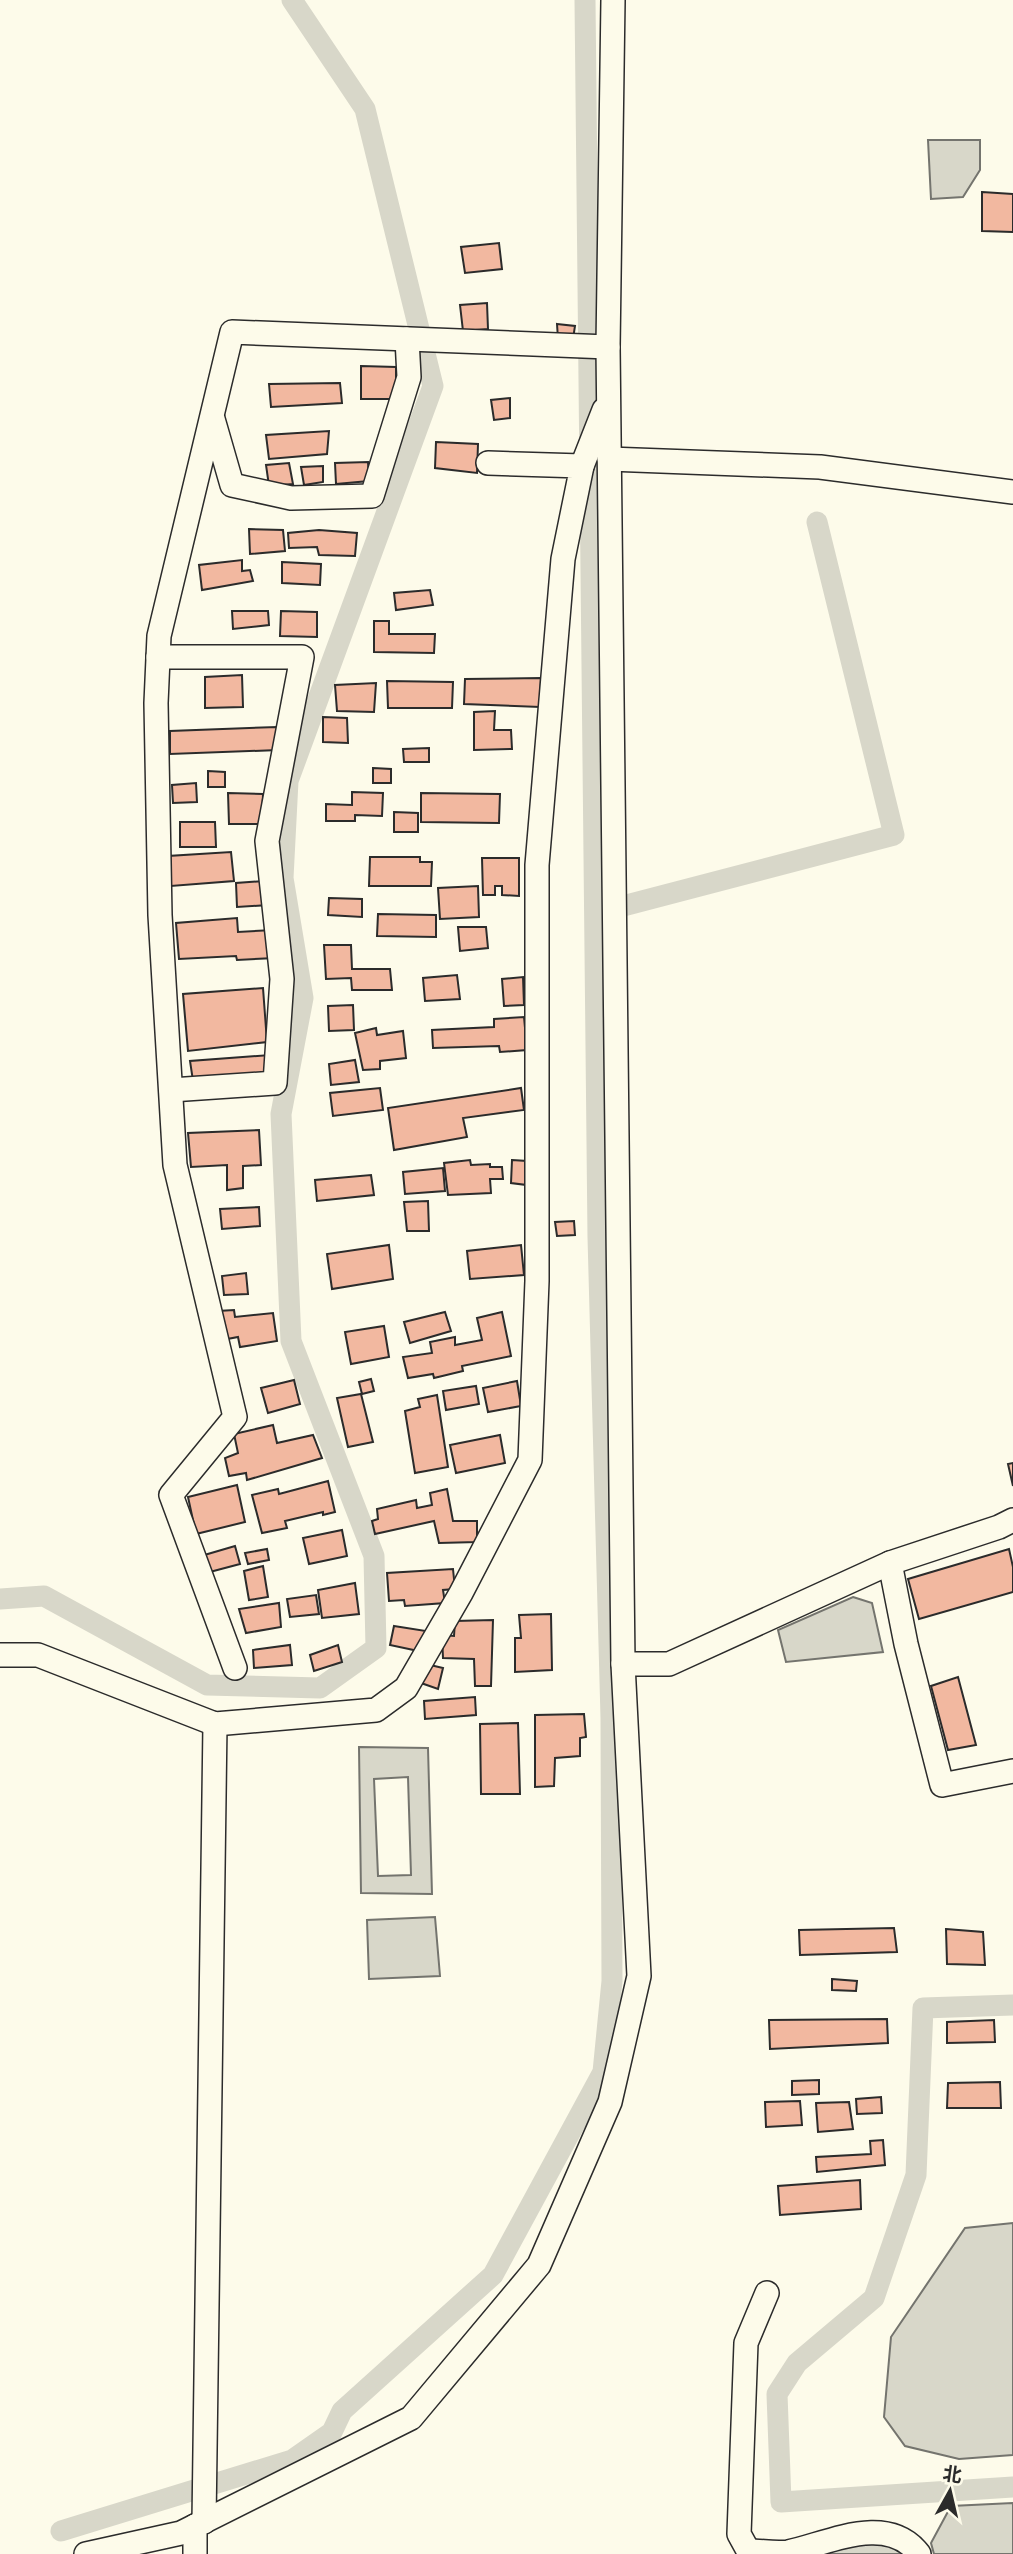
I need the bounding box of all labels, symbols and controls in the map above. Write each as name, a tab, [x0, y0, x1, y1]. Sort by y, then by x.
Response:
north arrow	[915, 2456, 985, 2526]
text: 北	[941, 2461, 963, 2487]

